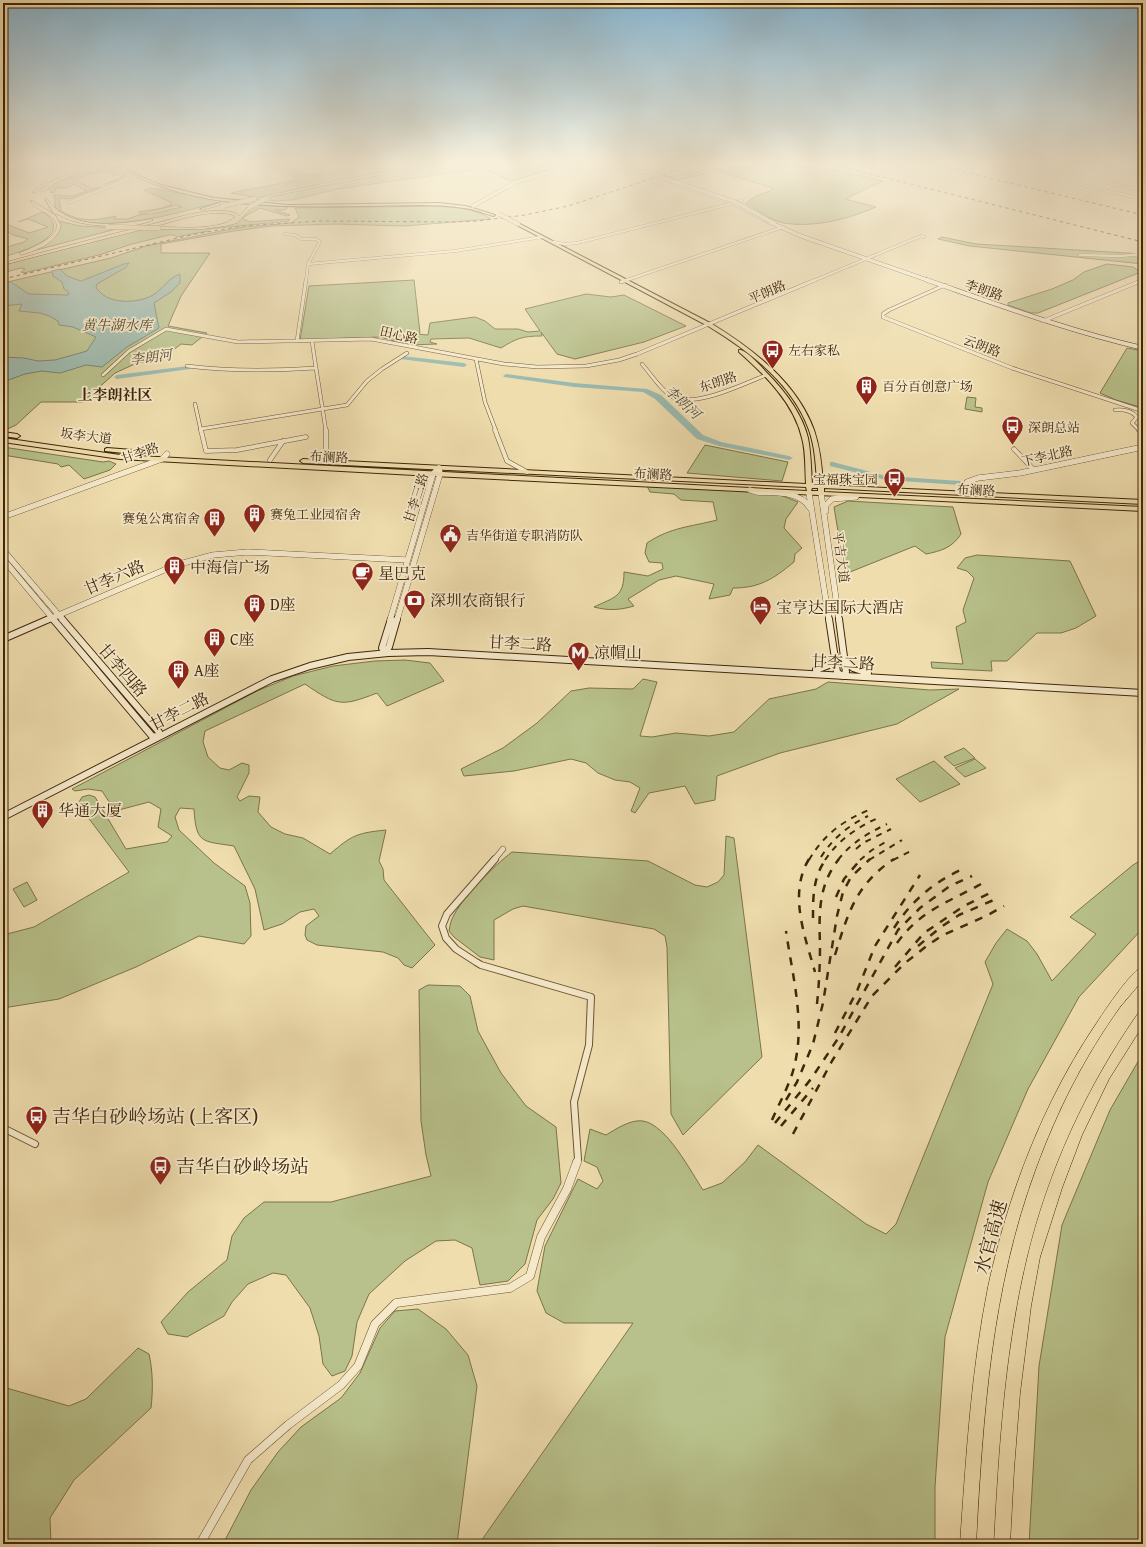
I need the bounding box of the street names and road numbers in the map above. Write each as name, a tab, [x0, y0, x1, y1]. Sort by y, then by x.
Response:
street label: 李朗路	[962, 275, 1006, 305]
street label: 平朗路	[745, 276, 789, 308]
street label: 田心路	[378, 321, 420, 349]
street label: 云朗路	[960, 330, 1004, 362]
street label: 东朗路	[696, 367, 740, 397]
street label: 坂李大道	[59, 423, 113, 449]
street label: 甘李路	[118, 438, 162, 468]
street label: 下李北路	[1020, 441, 1074, 471]
street label: 布澜路	[309, 446, 349, 468]
street label: 布澜路	[633, 463, 673, 485]
street label: 甘李三路	[399, 470, 433, 526]
street label: 布澜路	[956, 479, 996, 501]
street label: 平吉大道	[828, 530, 854, 584]
street label: 甘李六路	[80, 553, 148, 601]
street label: 甘李二路	[487, 629, 553, 657]
street label: 甘李四路	[93, 638, 153, 702]
street label: 甘李二路	[810, 648, 876, 676]
street label: 甘李二路	[145, 686, 213, 736]
street label: 水官高速	[967, 1197, 1013, 1277]

